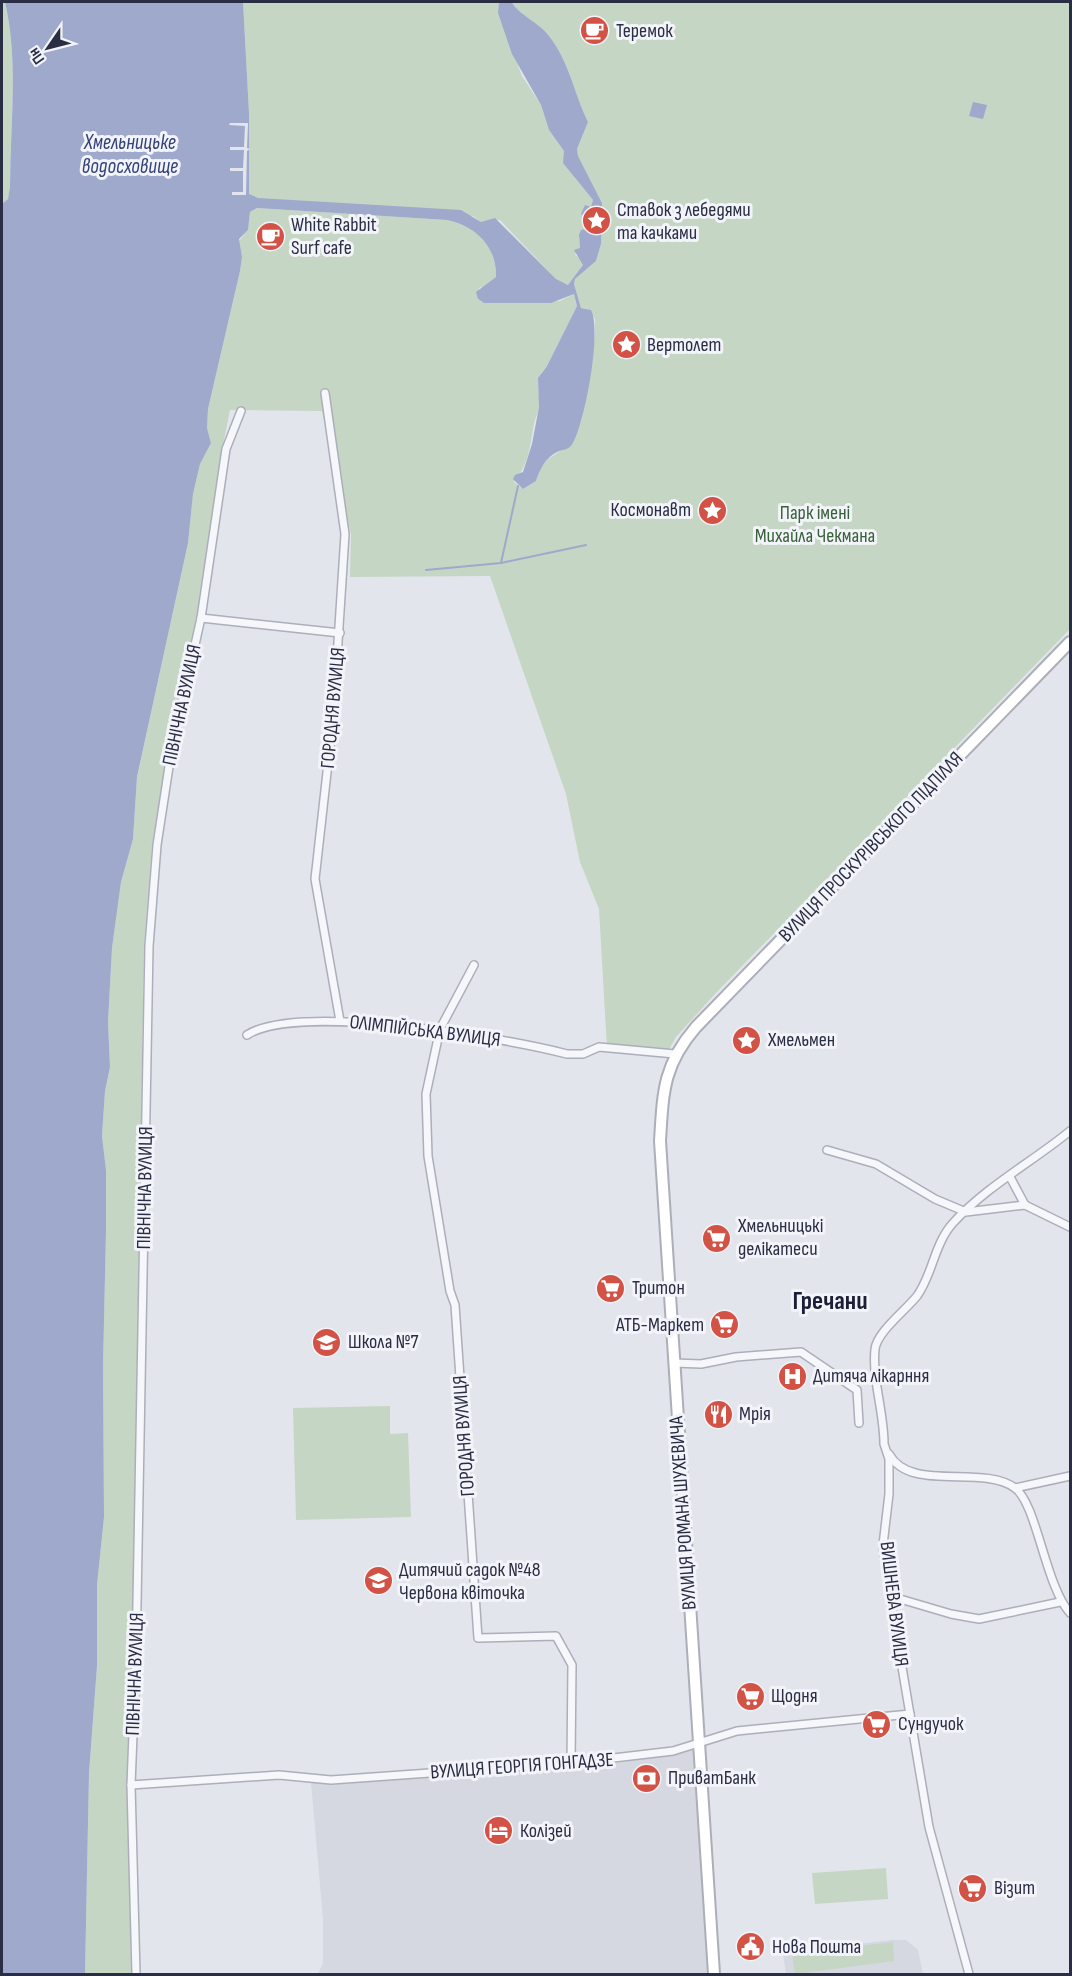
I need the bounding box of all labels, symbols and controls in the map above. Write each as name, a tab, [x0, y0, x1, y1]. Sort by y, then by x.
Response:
cafe icon: Теремок	[579, 15, 611, 47]
north arrow	[18, 18, 78, 78]
place label: Теремок	[616, 19, 673, 43]
text: Пн	[25, 44, 49, 68]
water label: Хмельницьке водосховище	[82, 130, 178, 179]
place label: Ставок з лебедями та качками	[617, 198, 751, 245]
place icon: Ставок з лебедями та качками	[580, 205, 612, 237]
place label: White Rabbit Surf cafe	[291, 213, 377, 260]
cafe icon: White Rabbit Surf cafe	[254, 220, 286, 252]
place icon: Вертолет	[610, 329, 642, 361]
place label: Вертолет	[647, 333, 721, 357]
place icon: Космонавт	[696, 494, 728, 526]
place label: Космонавт	[611, 498, 691, 522]
park label: Парк імені Михайла Чекмана	[755, 501, 875, 548]
street label: ПІВНІЧНА ВУЛИЦЯ	[157, 642, 207, 768]
street label: ГОРОДНЯ ВУЛИЦЯ	[316, 647, 350, 769]
street label: ВУЛИЦЯ ПРОСКУРІВСЬКОГО ПІДПІЛЛЯ	[774, 747, 968, 947]
street label: ОЛІМПІЙСЬКА ВУЛИЦЯ	[348, 1010, 502, 1052]
place icon: Хмельмен	[731, 1024, 763, 1056]
place label: Хмельмен	[767, 1028, 835, 1052]
street label: ПІВНІЧНА ВУЛИЦЯ	[132, 1126, 158, 1250]
place label: Хмельницькі делікатеси	[737, 1214, 823, 1261]
supermarket icon: Хмельницькі делікатеси	[701, 1222, 733, 1254]
supermarket icon: Тритон	[595, 1272, 627, 1304]
place label: Тритон	[632, 1276, 685, 1300]
district label: Гречани	[792, 1286, 868, 1317]
supermarket icon: АТБ-Маркет	[709, 1309, 741, 1341]
place label: АТБ-Маркет	[615, 1313, 704, 1337]
school or university icon: Школа №7	[311, 1326, 343, 1358]
place label: Школа №7	[348, 1330, 419, 1354]
hospital icon: Дитяча лікарння	[776, 1360, 808, 1392]
place label: Дитяча лікарння	[813, 1364, 929, 1388]
street label: ГОРОДНЯ ВУЛИЦЯ	[448, 1375, 480, 1497]
restaurant icon: Мрія	[702, 1398, 734, 1430]
place label: Мрія	[739, 1402, 771, 1426]
street label: ВУЛИЦЯ РОМАНА ШУХЕВИЧА	[664, 1415, 702, 1611]
street label: ВИШНЕВА ВУЛИЦЯ	[874, 1540, 914, 1668]
place label: Дитячий садок №48 Червона квіточка	[399, 1558, 540, 1605]
school or university icon: Дитячий садок №48 Червона квіточка	[362, 1565, 394, 1597]
street label: ПІВНІЧНА ВУЛИЦЯ	[121, 1612, 149, 1736]
supermarket icon: Щодня	[734, 1680, 766, 1712]
place label: Щодня	[771, 1684, 818, 1708]
supermarket icon: Сундучок	[861, 1708, 893, 1740]
place label: Сундучок	[898, 1712, 964, 1736]
street label: ВУЛИЦЯ ГЕОРГІЯ ГОНГАДЗЕ	[430, 1748, 614, 1784]
bank icon: ПриватБанк	[631, 1762, 663, 1794]
place label: ПриватБанк	[668, 1766, 756, 1790]
hotel icon: Колізей	[483, 1815, 515, 1847]
place label: Колізей	[520, 1819, 572, 1843]
supermarket icon: Візит	[957, 1872, 989, 1904]
place label: Візит	[994, 1876, 1035, 1900]
public building icon: Нова Пошта	[735, 1931, 767, 1963]
place label: Нова Пошта	[772, 1935, 861, 1959]

